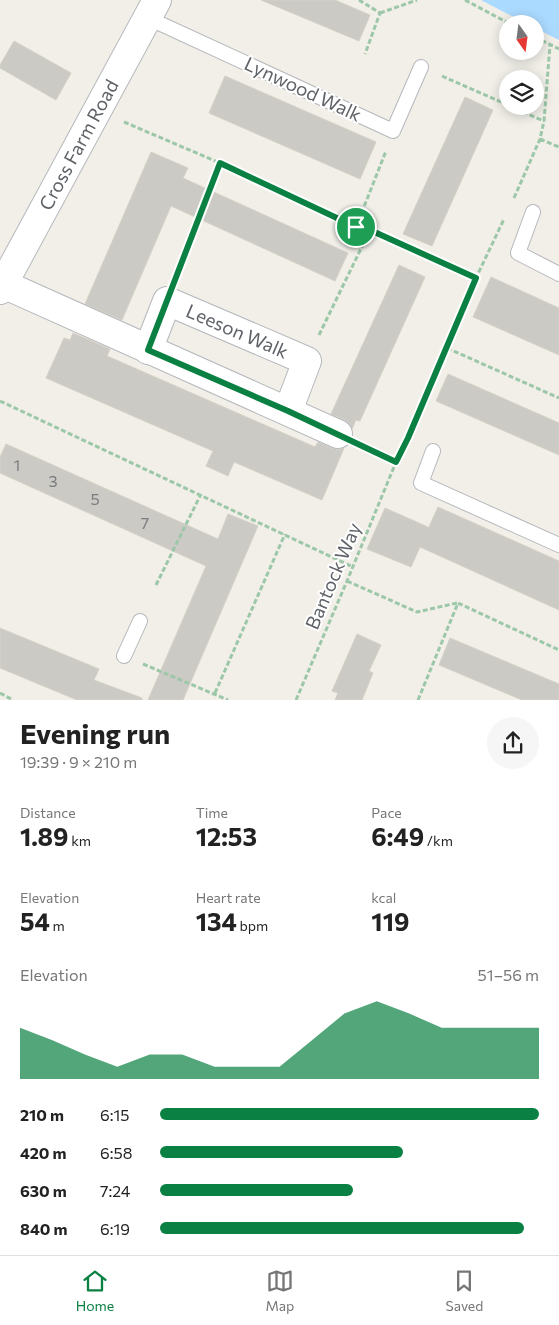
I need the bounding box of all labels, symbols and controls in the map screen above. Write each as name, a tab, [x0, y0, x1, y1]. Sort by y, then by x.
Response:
north arrow	[499, 15, 544, 60]
map controls	[499, 15, 544, 115]
street label: Lynwood Walk	[241, 51, 365, 126]
button: layers	[499, 70, 544, 115]
street label: Cross Farm Road	[33, 75, 123, 214]
pin	[335, 206, 377, 248]
icon: arrive	[342, 213, 370, 241]
street label: Leeson Walk	[183, 299, 292, 363]
house number: 1	[14, 455, 20, 474]
house number: 3	[48, 471, 58, 490]
house number: 5	[90, 489, 100, 508]
house number: 7	[141, 513, 149, 532]
street label: Bantock Way	[300, 519, 365, 632]
text: Evening run	[20, 716, 170, 750]
button: share	[487, 717, 539, 769]
text: 19:39 · 9 × 210 m	[20, 752, 137, 771]
text: Distance	[20, 804, 76, 821]
text: Time	[196, 804, 228, 821]
text: Pace	[371, 804, 402, 821]
text: 1.89	[20, 821, 68, 851]
text: 12:53	[196, 821, 257, 851]
text: 6:49	[371, 821, 424, 851]
text: km	[68, 832, 91, 849]
text: /km	[424, 832, 453, 849]
text: Elevation	[20, 889, 79, 906]
text: Heart rate	[196, 889, 261, 906]
text: kcal	[371, 889, 396, 906]
text: 54	[20, 906, 50, 936]
text: 134	[196, 906, 237, 936]
text: 119	[371, 906, 409, 936]
text: m	[50, 917, 65, 934]
text: bpm	[237, 917, 268, 934]
text: Elevation	[20, 965, 88, 984]
text: 51–56 m	[478, 965, 539, 984]
text: 210 m	[20, 1105, 64, 1124]
text: 6:15	[100, 1105, 130, 1124]
text: 420 m	[20, 1143, 66, 1162]
text: 6:58	[100, 1143, 132, 1162]
text: 630 m	[20, 1181, 67, 1200]
text: 7:24	[100, 1181, 130, 1200]
text: 840 m	[20, 1219, 67, 1238]
text: 6:19	[100, 1219, 130, 1238]
tab: Home	[76, 1267, 114, 1314]
tab: Map	[265, 1267, 294, 1314]
tab: Saved	[446, 1267, 483, 1314]

